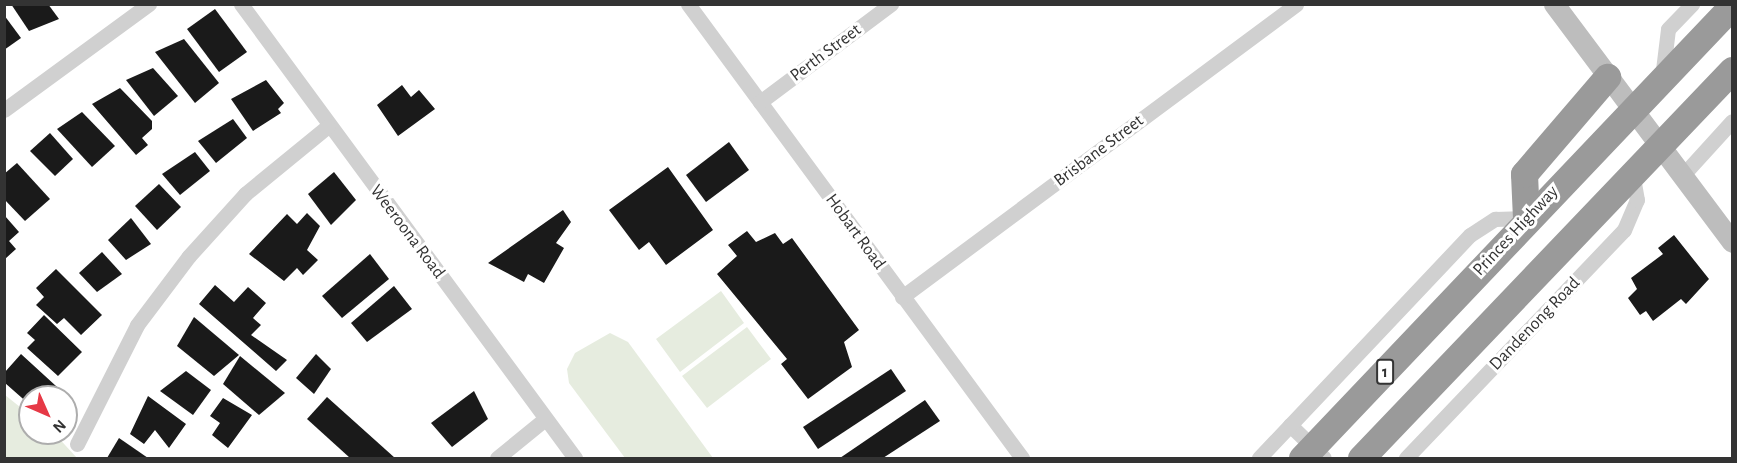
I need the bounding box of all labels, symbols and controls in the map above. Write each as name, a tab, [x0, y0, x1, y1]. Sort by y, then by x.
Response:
street label: Perth Street	[786, 19, 866, 87]
street label: Brisbane Street	[1050, 110, 1148, 192]
street label: Weeroona Road	[365, 181, 449, 283]
street label: Princes Highway	[1469, 181, 1563, 281]
street label: Hobart Road	[820, 190, 890, 274]
street label: Dandenong Road	[1485, 273, 1585, 375]
road number: 1	[1376, 359, 1394, 385]
north arrow	[18, 385, 78, 445]
text: N	[50, 417, 69, 436]

